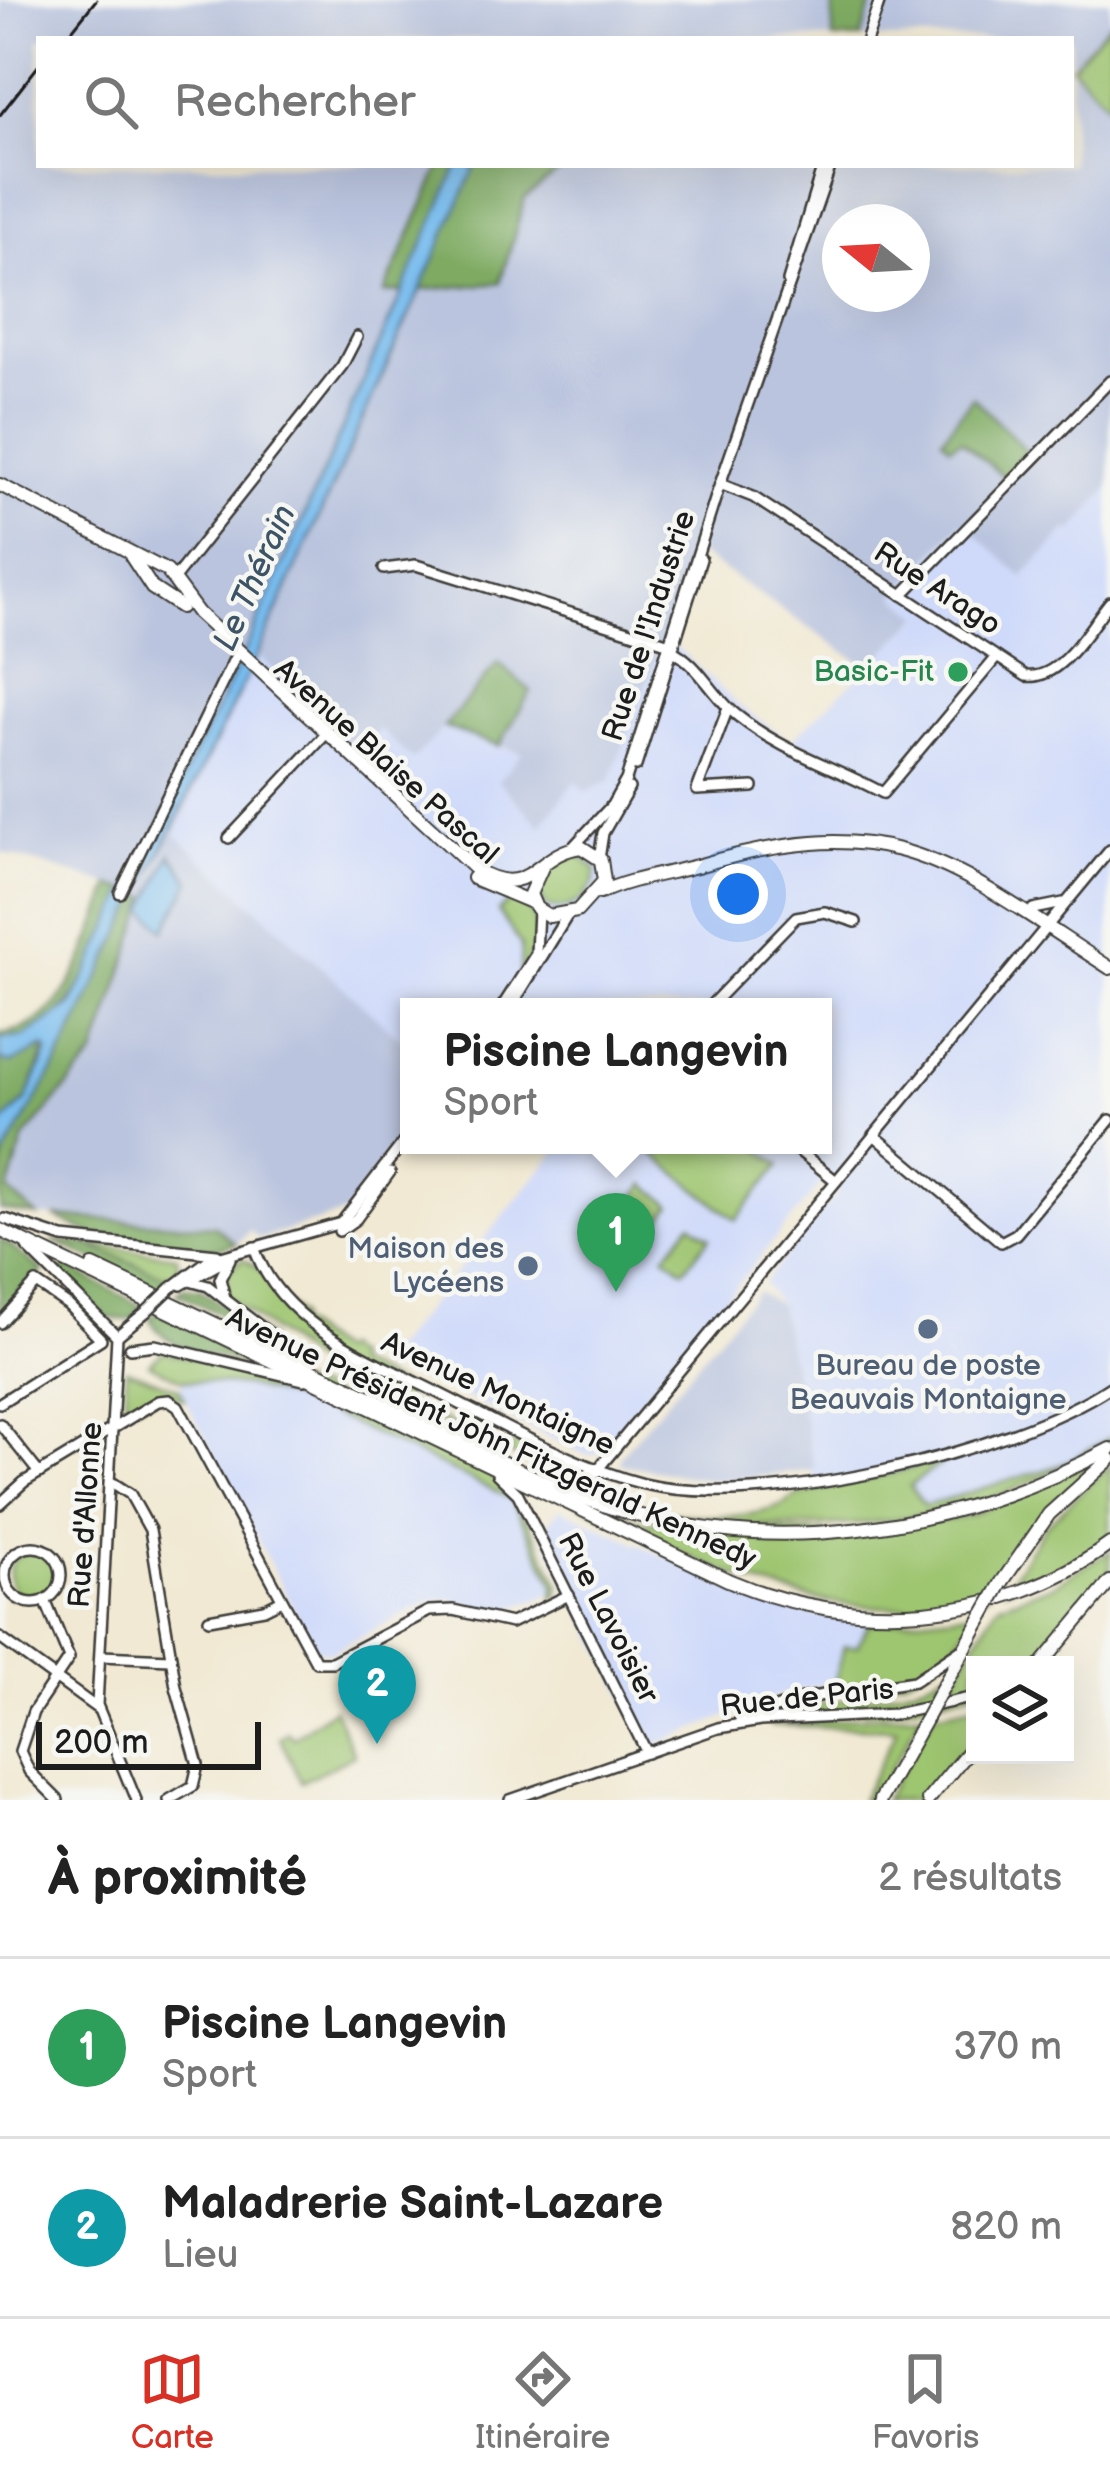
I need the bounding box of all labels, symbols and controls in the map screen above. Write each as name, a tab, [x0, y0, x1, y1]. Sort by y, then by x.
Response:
search box	[36, 36, 1074, 168]
icon: search	[78, 69, 144, 135]
text: Rechercher	[174, 75, 415, 130]
north arrow	[822, 204, 930, 312]
water label: Le Thérain	[205, 499, 305, 657]
street label: Rue de l'Industrie	[595, 506, 703, 746]
street label: Rue Arago	[867, 535, 1007, 643]
street label: Avenue Blaise Pascal	[266, 652, 506, 872]
place label: Basic-Fit	[814, 654, 934, 690]
marker: Basic-Fit	[945, 659, 971, 685]
your location	[708, 864, 768, 924]
popup	[400, 998, 832, 1154]
text: Piscine Langevin	[443, 1025, 789, 1080]
text: Sport	[443, 1080, 538, 1127]
pin: 1	[577, 1193, 655, 1292]
place label: Maison des Lycéens	[347, 1231, 504, 1301]
marker: Maison des Lycéens	[515, 1253, 541, 1279]
street label: Avenue Président John Fitzgerald Kennedy	[220, 1300, 762, 1578]
marker: Bureau de poste Beauvais Montaigne	[915, 1316, 941, 1342]
street label: Avenue Montaigne	[376, 1324, 620, 1464]
place label: Bureau de poste Beauvais Montaigne	[789, 1348, 1067, 1418]
street label: Rue d'Allonne	[62, 1421, 110, 1609]
street label: Rue Lavoisier	[550, 1527, 667, 1710]
pin: 2	[338, 1645, 416, 1744]
map controls	[966, 1656, 1074, 1764]
button: layers	[966, 1656, 1074, 1764]
street label: Rue de Paris	[718, 1671, 896, 1725]
scale bar	[36, 1716, 261, 1769]
text: 200 m	[54, 1723, 148, 1763]
text: À proximité	[48, 1848, 307, 1909]
text: 2 résultats	[878, 1855, 1062, 1902]
text: Piscine Langevin	[162, 1997, 507, 2052]
text: 1	[79, 2024, 95, 2071]
text: 370 m	[953, 2024, 1062, 2071]
text: Sport	[162, 2052, 257, 2099]
text: Maladrerie Saint-Lazare	[162, 2177, 663, 2232]
text: 2	[75, 2204, 99, 2251]
text: 820 m	[951, 2204, 1062, 2251]
text: Lieu	[162, 2232, 238, 2279]
tab: Carte	[131, 2346, 214, 2458]
tab: Itinéraire	[475, 2346, 610, 2458]
tab: Favoris	[872, 2346, 979, 2458]

